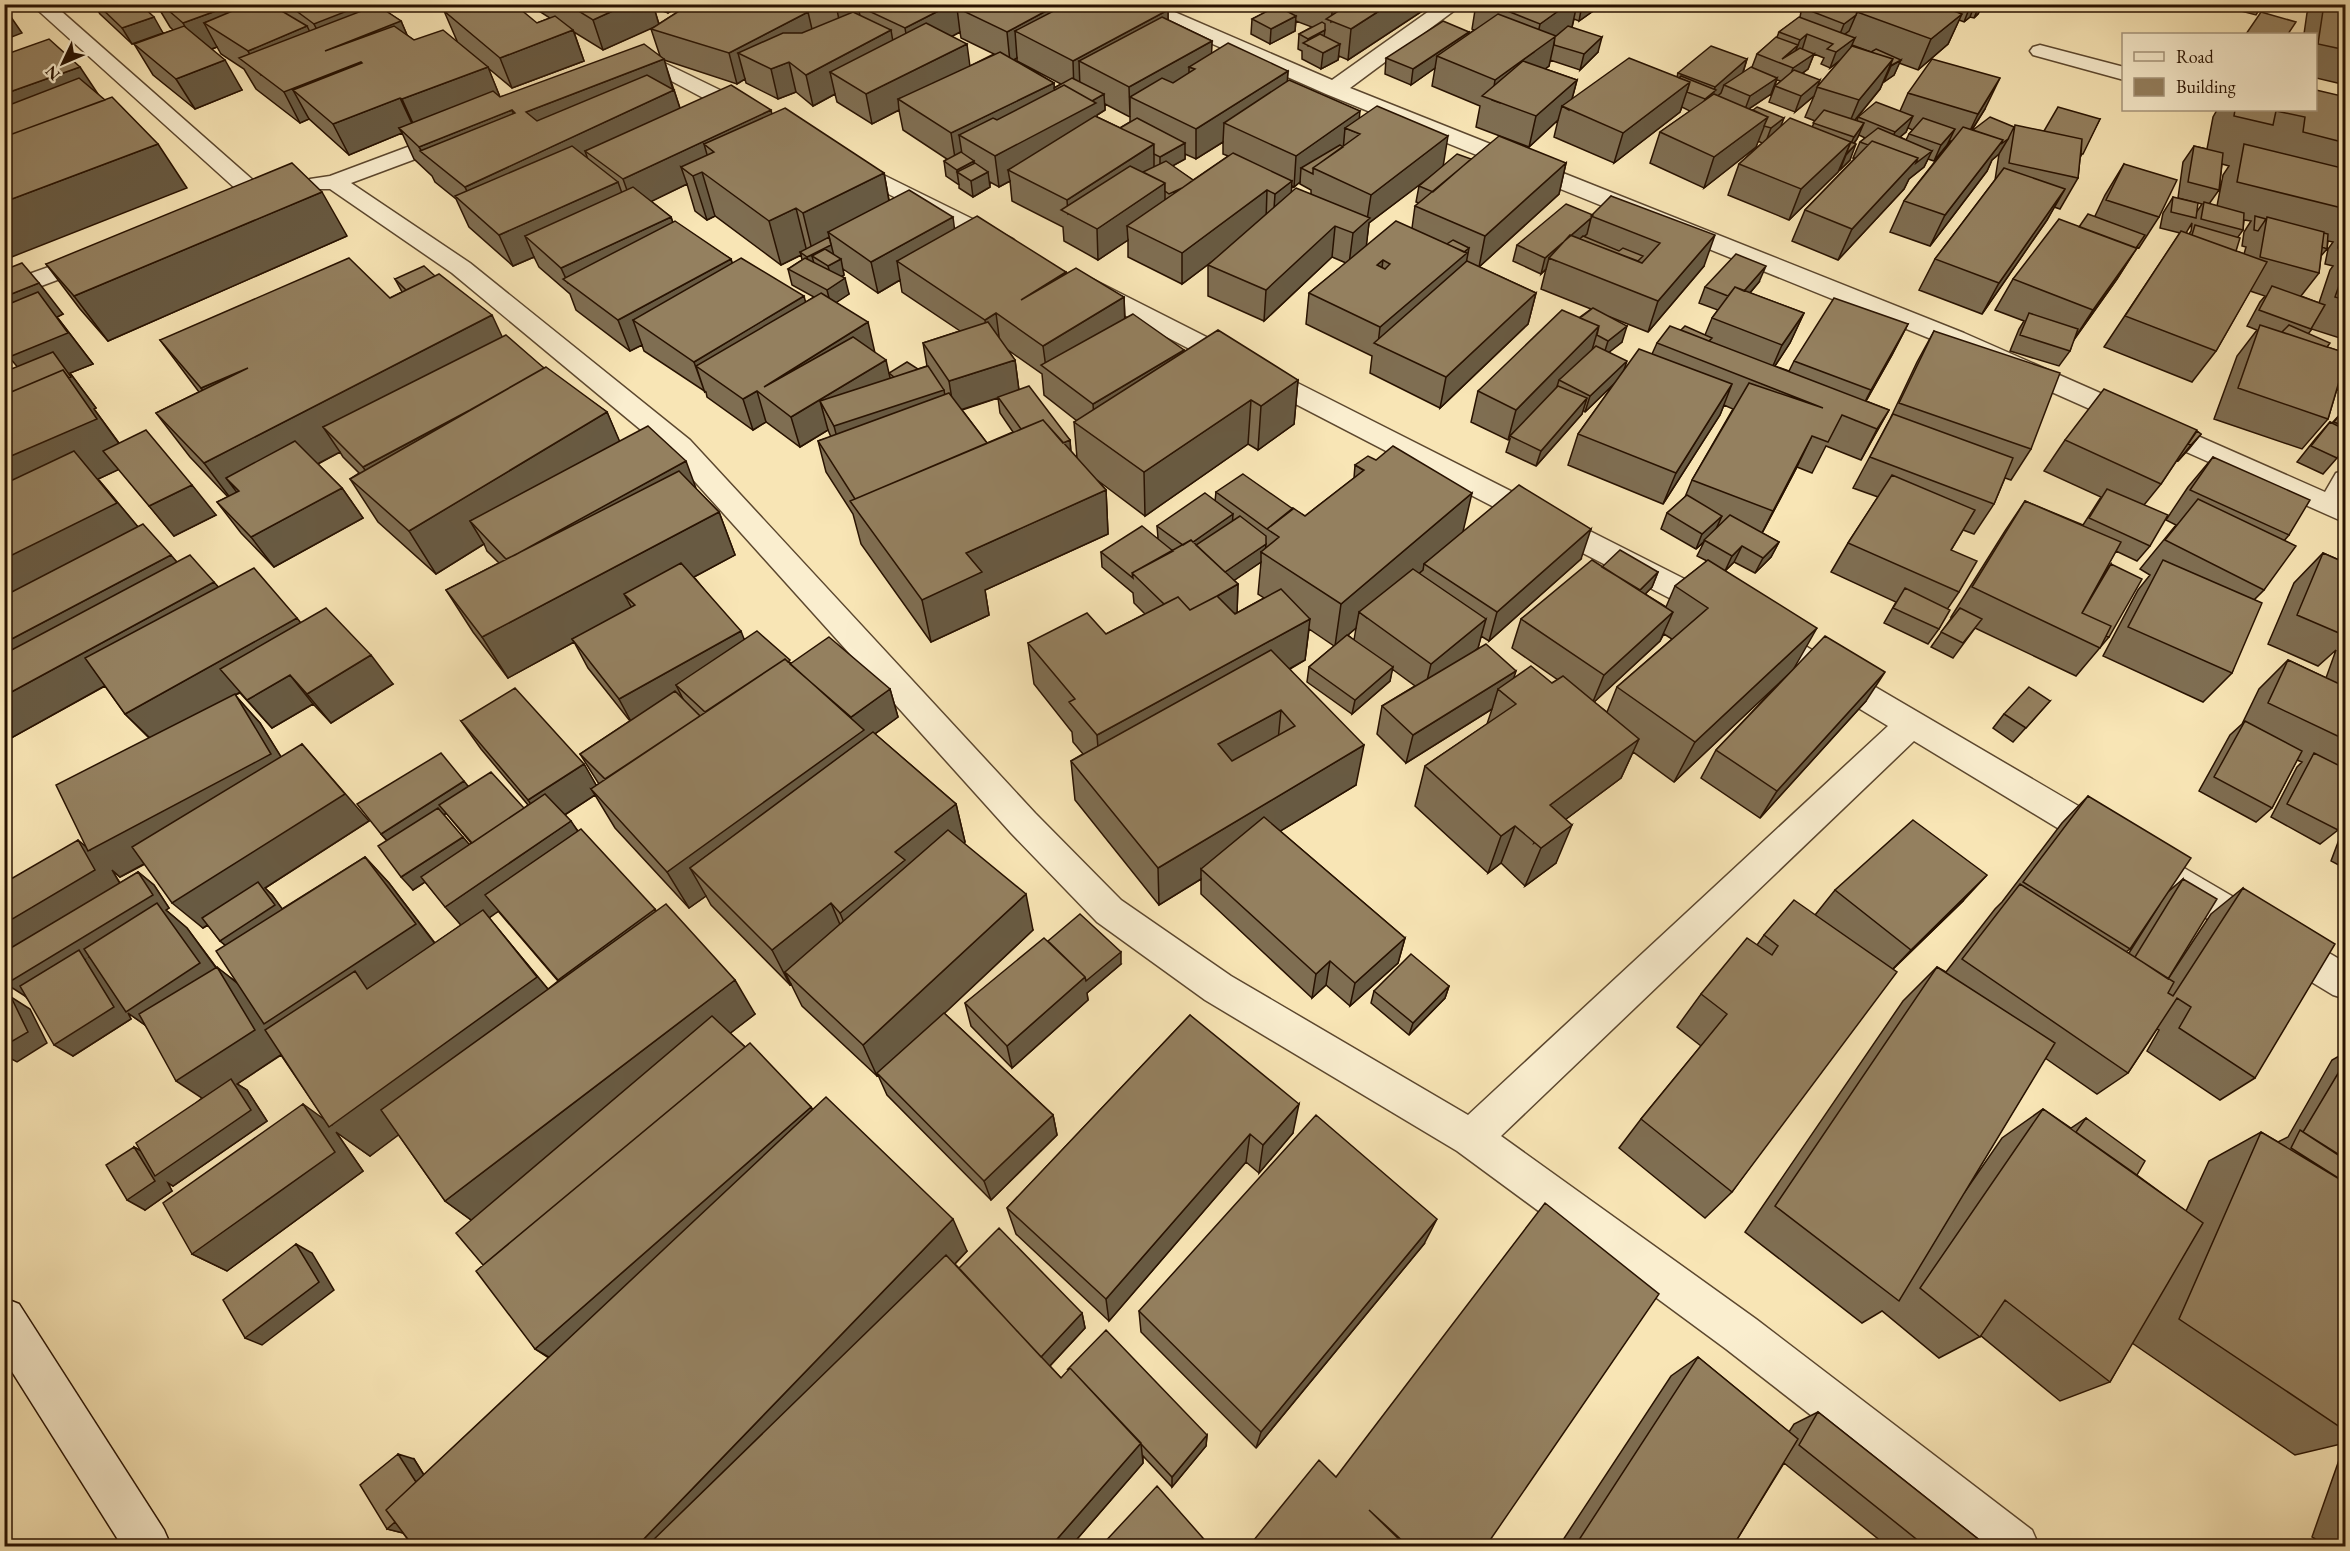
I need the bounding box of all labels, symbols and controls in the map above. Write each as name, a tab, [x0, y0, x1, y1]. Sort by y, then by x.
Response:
north arrow	[33, 33, 93, 93]
legend	[2122, 33, 2317, 111]
text: Road	[2176, 45, 2215, 68]
text: N	[40, 61, 65, 85]
text: Building	[2176, 75, 2236, 98]

